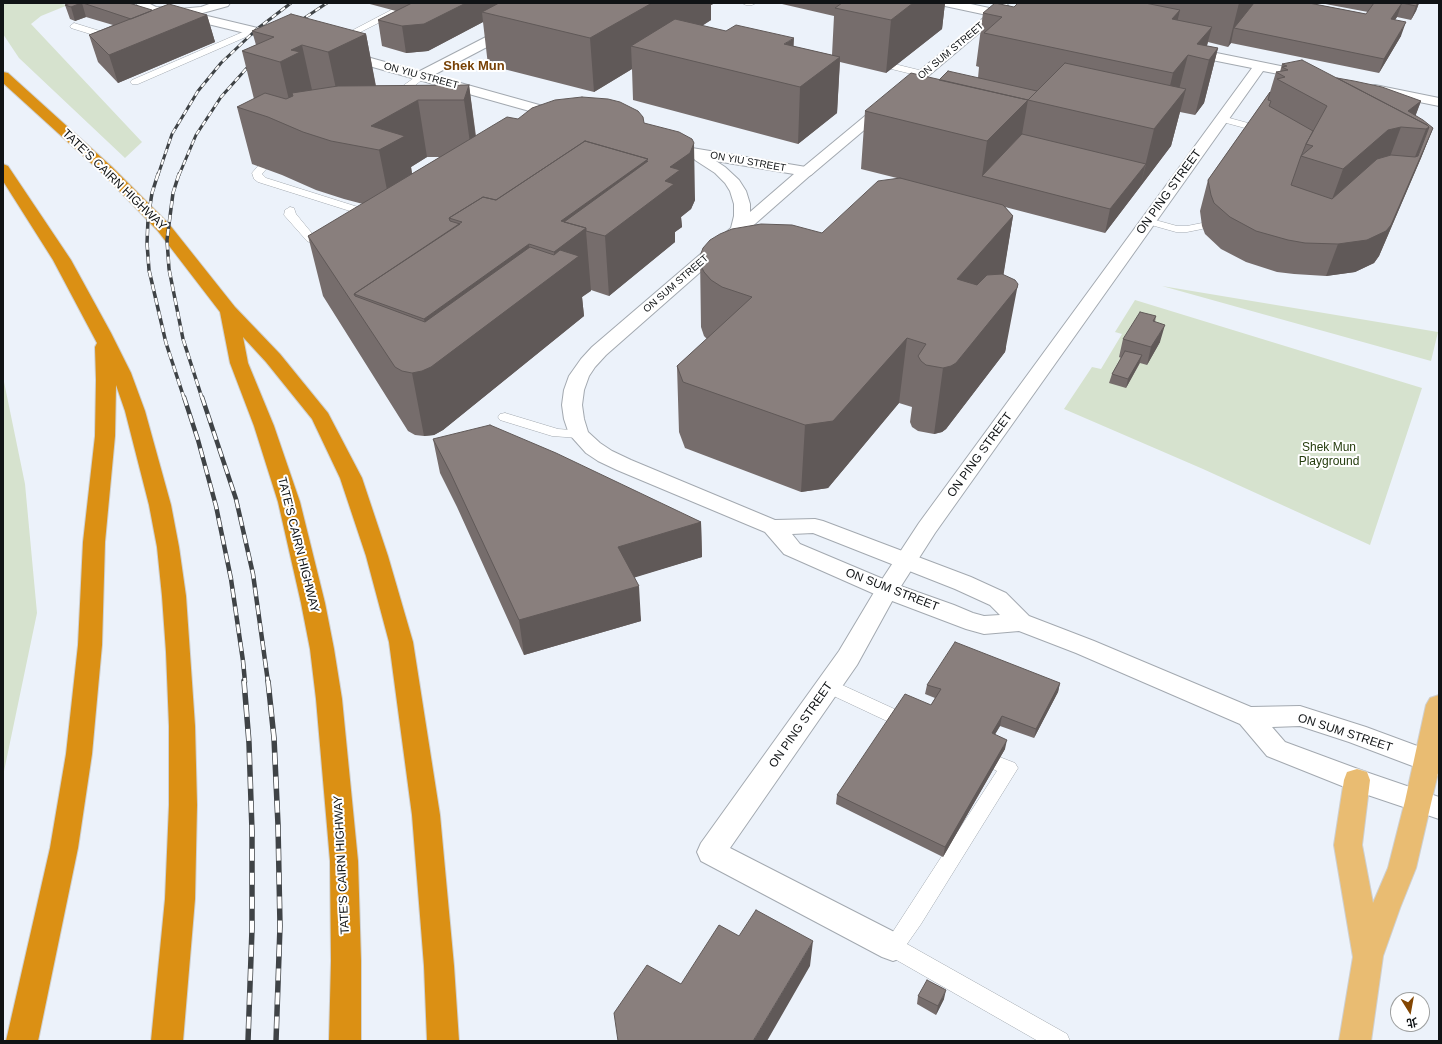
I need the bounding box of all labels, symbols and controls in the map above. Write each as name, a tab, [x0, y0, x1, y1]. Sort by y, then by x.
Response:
street label: ON SUM STREET	[916, 20, 986, 82]
district label: Shek Mun	[443, 58, 505, 74]
street label: ON YIU STREET	[382, 60, 460, 92]
street label: TATE'S CAIRN HIGHWAY	[59, 126, 169, 234]
street label: ON PING STREET	[1133, 147, 1205, 237]
street label: ON YIU STREET	[709, 149, 787, 175]
street label: ON SUM STREET	[641, 252, 711, 316]
street label: ON PING STREET	[944, 410, 1016, 500]
park label: Shek Mun Playground	[1299, 441, 1359, 469]
street label: TATE'S CAIRN HIGHWAY	[274, 476, 322, 614]
street label: ON SUM STREET	[843, 566, 941, 614]
street label: ON PING STREET	[766, 679, 836, 771]
street label: ON SUM STREET	[1296, 711, 1394, 755]
street label: TATE'S CAIRN HIGHWAY	[331, 795, 353, 935]
north arrow	[1390, 992, 1430, 1032]
text: 北	[1406, 1016, 1419, 1030]

